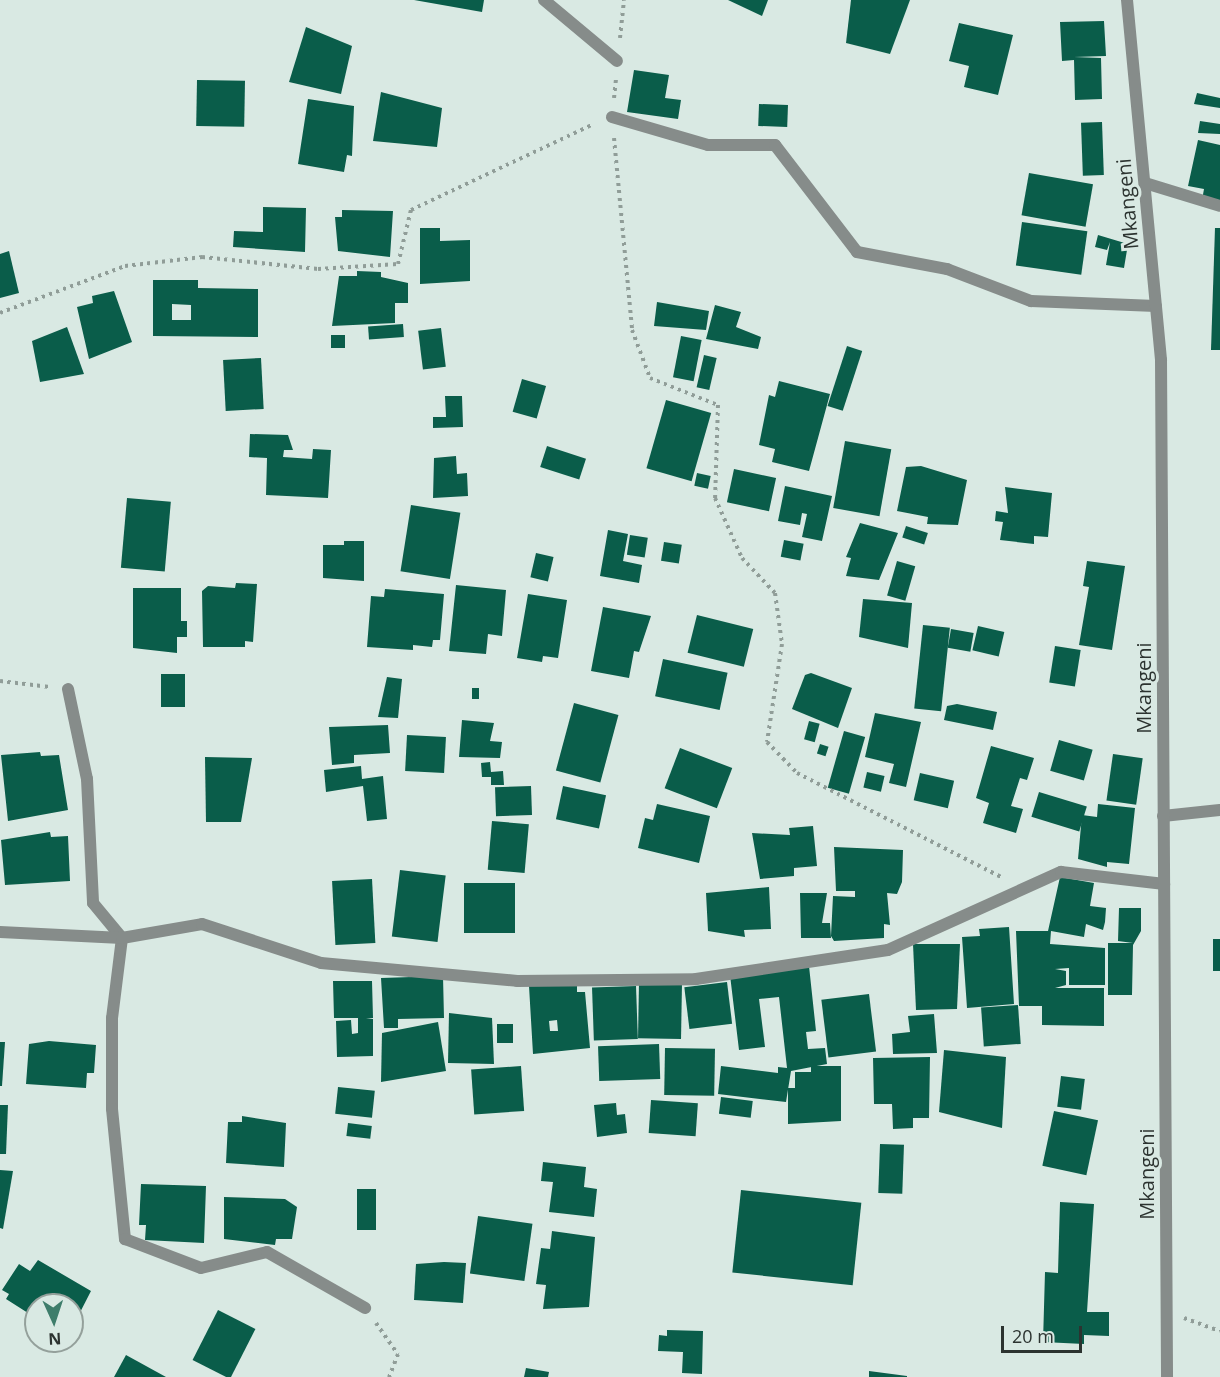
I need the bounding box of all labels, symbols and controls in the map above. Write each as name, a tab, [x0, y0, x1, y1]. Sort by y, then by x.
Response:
street label: Mkangeni	[1111, 157, 1143, 251]
street label: Mkangeni	[1131, 642, 1155, 734]
street label: Mkangeni	[1134, 1128, 1158, 1220]
north arrow	[24, 1293, 84, 1353]
scale bar	[1004, 1314, 1085, 1352]
text: 20 m	[1012, 1324, 1054, 1348]
text: N	[48, 1328, 62, 1350]

